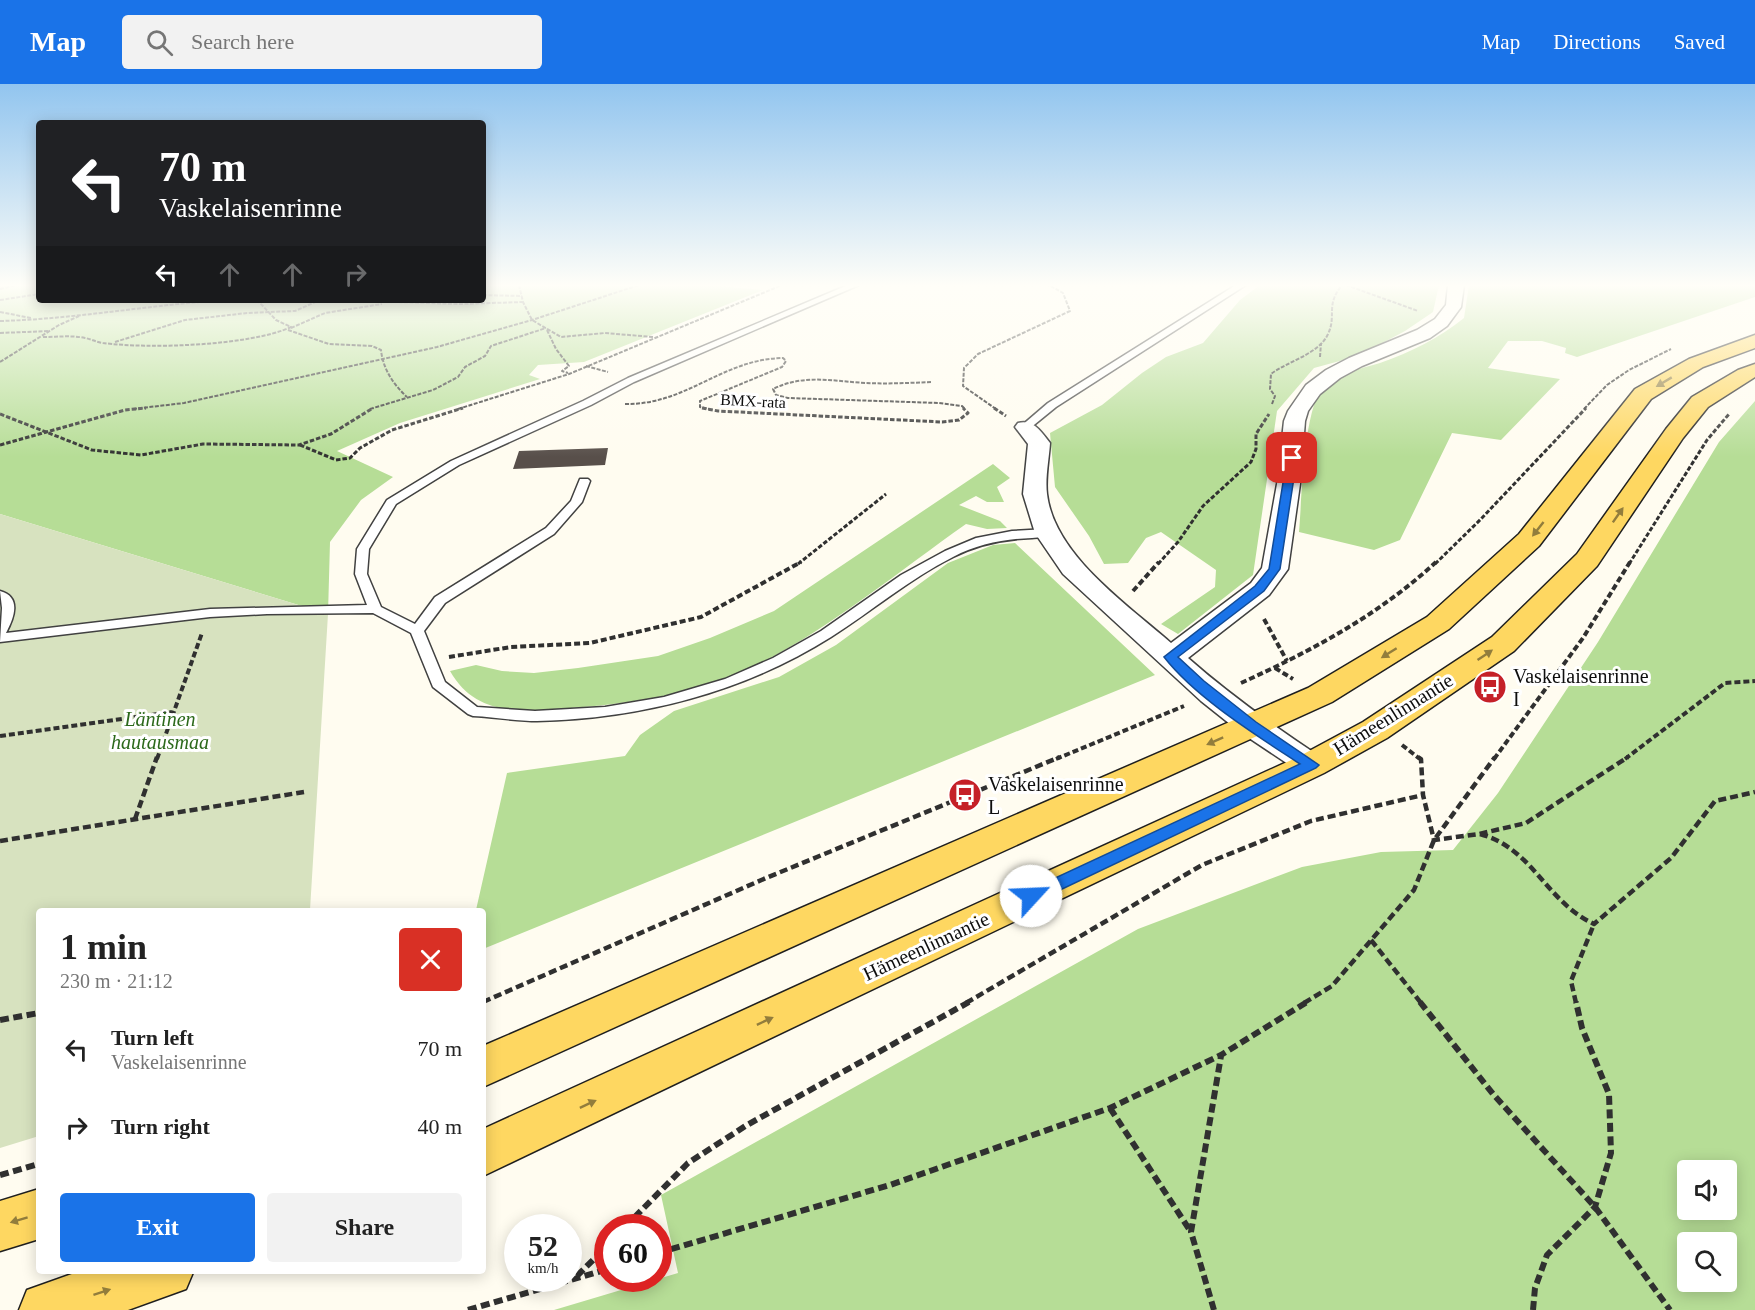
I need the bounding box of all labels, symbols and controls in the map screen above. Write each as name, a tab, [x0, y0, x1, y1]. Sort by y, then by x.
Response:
search box	[122, 15, 542, 69]
text: Map	[30, 26, 86, 57]
icon: search	[143, 26, 176, 59]
text: Search here	[191, 29, 294, 54]
text: Map	[1482, 30, 1520, 54]
text: Directions	[1553, 30, 1641, 54]
text: Saved	[1674, 30, 1725, 54]
icon: left	[60, 144, 138, 222]
text: 70 m	[159, 144, 247, 190]
text: Vaskelaisenrinne	[159, 193, 342, 223]
icon: left	[150, 258, 183, 291]
icon: ahead	[213, 258, 246, 291]
icon: ahead	[276, 258, 309, 291]
icon: right	[339, 258, 372, 291]
one-way arrow	[1656, 376, 1672, 387]
street label: BMX-rata	[720, 391, 786, 411]
pin	[1266, 432, 1317, 483]
icon: arrive	[1275, 441, 1308, 474]
one-way arrow	[1612, 507, 1624, 523]
one-way arrow	[1531, 521, 1544, 537]
one-way arrow	[1381, 648, 1397, 659]
one-way arrow	[1477, 650, 1493, 661]
place label: Vaskelaisenrinne I	[1513, 665, 1649, 710]
street label: Hämeenlinnantie	[1329, 668, 1457, 760]
bus stop icon: Vaskelaisenrinne I	[1472, 669, 1508, 705]
park label: Läntinen hautausmaa	[111, 708, 209, 753]
one-way arrow	[1206, 736, 1224, 746]
place label: Vaskelaisenrinne L	[988, 773, 1124, 818]
bus stop icon: Vaskelaisenrinne L	[947, 777, 983, 813]
position arrow	[999, 864, 1063, 928]
street label: Hämeenlinnantie	[859, 907, 993, 985]
text: 1 min	[60, 927, 147, 967]
button: close	[399, 928, 462, 991]
text: 230 m · 21:12	[60, 970, 173, 992]
one-way arrow	[756, 1017, 773, 1026]
text: Turn left	[111, 1025, 194, 1050]
icon: left	[60, 1033, 93, 1066]
text: 70 m	[417, 1036, 462, 1061]
text: Vaskelaisenrinne	[111, 1051, 247, 1073]
one-way arrow	[580, 1100, 597, 1109]
icon: right	[60, 1111, 93, 1144]
text: Turn right	[111, 1114, 210, 1139]
text: 40 m	[417, 1114, 462, 1139]
map controls	[1677, 1160, 1737, 1292]
button: sound	[1677, 1160, 1737, 1220]
button: Exit	[60, 1193, 255, 1262]
button: Share	[267, 1193, 462, 1262]
speed limit sign: 60	[594, 1214, 672, 1292]
one-way arrow	[10, 1216, 28, 1225]
text: 52	[528, 1229, 558, 1262]
button: search	[1677, 1232, 1737, 1292]
text: km/h	[528, 1260, 558, 1276]
one-way arrow	[93, 1286, 111, 1296]

